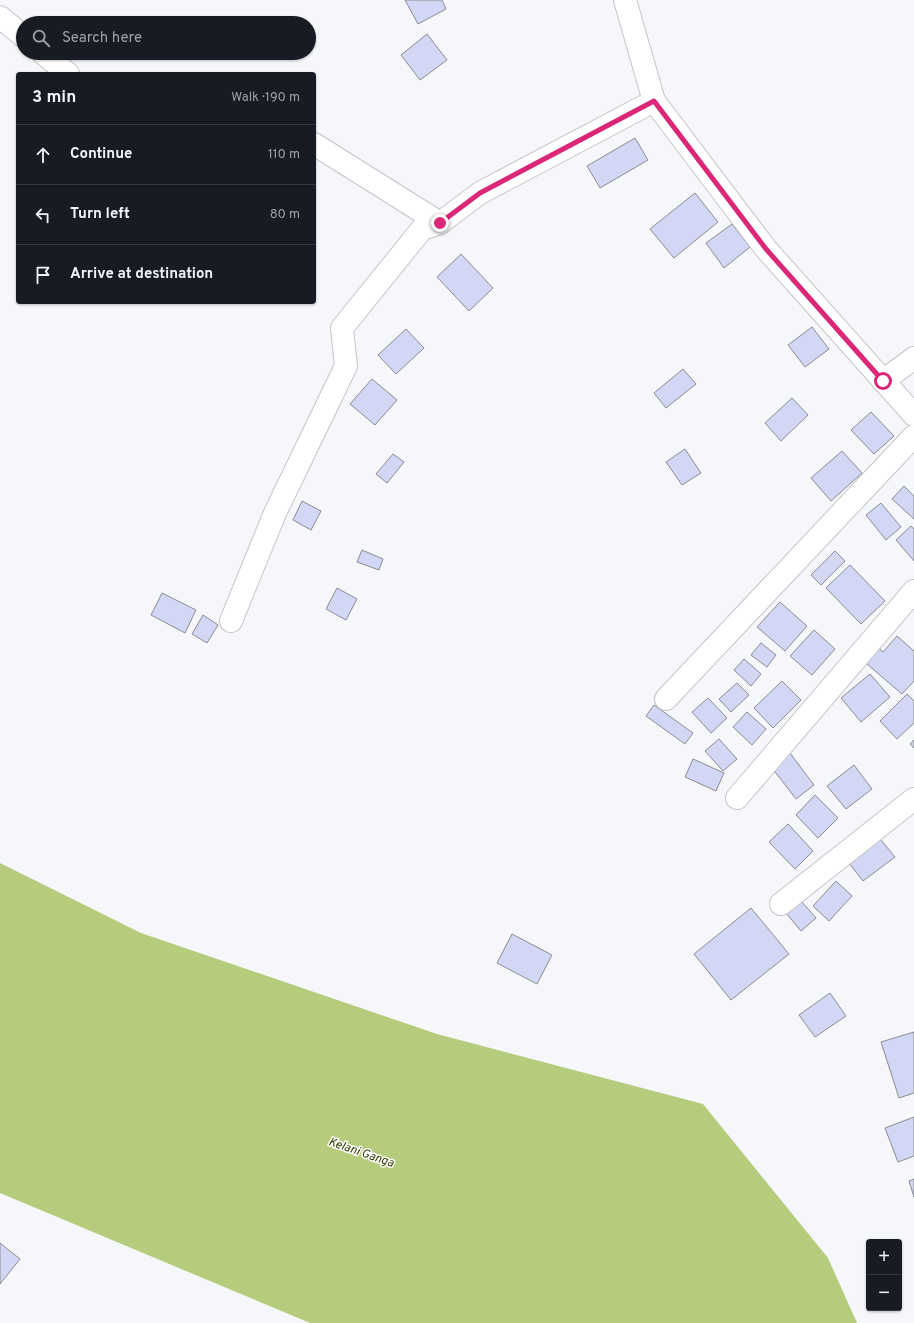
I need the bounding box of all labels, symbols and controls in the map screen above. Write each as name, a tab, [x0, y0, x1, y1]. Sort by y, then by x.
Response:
search box	[16, 16, 316, 60]
icon: search	[30, 27, 52, 49]
text: Search here	[62, 29, 142, 48]
text: 3 min	[32, 87, 76, 109]
text: Walk · 190 m	[231, 90, 300, 106]
icon: ahead	[32, 144, 54, 166]
text: Continue	[70, 145, 132, 164]
text: 110 m	[268, 147, 300, 163]
icon: left	[32, 204, 54, 226]
text: Turn left	[70, 205, 130, 224]
text: 80 m	[270, 207, 300, 223]
route end	[431, 214, 449, 232]
icon: arrive	[32, 264, 54, 286]
text: Arrive at destination	[70, 265, 213, 284]
route start	[874, 372, 892, 390]
water label: Kelani Ganga	[326, 1134, 397, 1172]
map controls	[866, 1239, 902, 1311]
button: +	[866, 1239, 902, 1275]
button: −	[866, 1275, 902, 1311]

